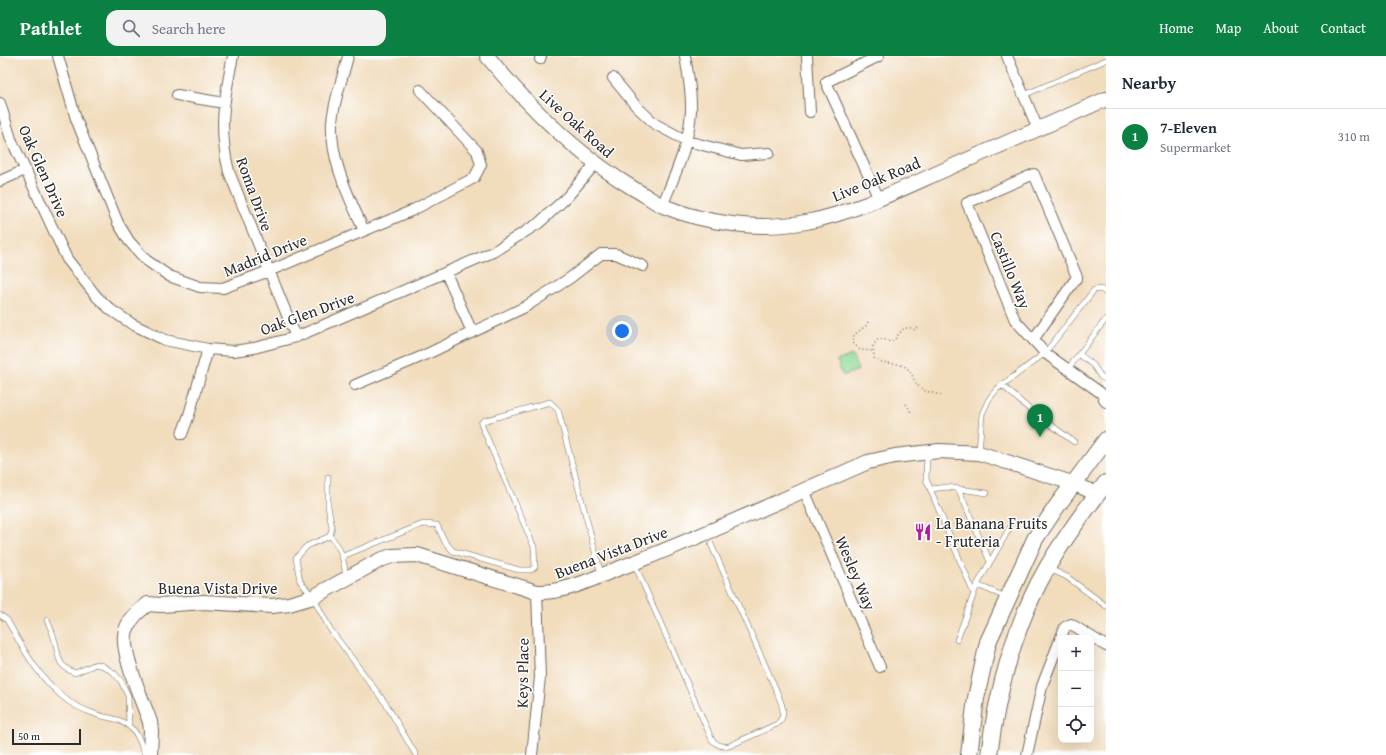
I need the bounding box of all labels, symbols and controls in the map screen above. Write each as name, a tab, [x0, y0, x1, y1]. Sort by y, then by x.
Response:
search box	[106, 10, 386, 46]
text: Pathlet	[20, 14, 82, 42]
icon: search	[120, 17, 142, 39]
text: Search here	[152, 18, 226, 39]
text: Home	[1159, 18, 1194, 38]
text: Map	[1216, 18, 1241, 38]
text: About	[1263, 18, 1299, 38]
text: Contact	[1321, 18, 1366, 38]
text: Nearby	[1122, 70, 1176, 95]
street label: Live Oak Road	[534, 83, 620, 163]
text: 7-Eleven	[1160, 117, 1217, 138]
street label: Oak Glen Drive	[13, 121, 75, 221]
text: 1	[1132, 127, 1138, 146]
text: 310 m	[1338, 127, 1370, 146]
text: Supermarket	[1160, 138, 1231, 157]
street label: Live Oak Road	[828, 150, 924, 208]
street label: Roma Drive	[230, 154, 280, 234]
street label: Madrid Drive	[220, 227, 310, 283]
street label: Castillo Way	[985, 228, 1037, 313]
street label: Oak Glen Drive	[256, 285, 358, 341]
your location	[612, 321, 632, 341]
pin: 1	[1027, 404, 1053, 437]
place label: La Banana Fruits - Fruteria	[936, 511, 1048, 553]
street label: Buena Vista Drive	[551, 519, 671, 585]
restaurant icon: La Banana Fruits - Fruteria	[913, 522, 933, 542]
street label: Wesley Way	[830, 532, 882, 614]
street label: Buena Vista Drive	[158, 576, 278, 600]
map controls	[1058, 635, 1094, 743]
button: +	[1058, 635, 1094, 671]
street label: Keys Place	[509, 638, 535, 708]
button: −	[1058, 671, 1094, 707]
button: locate	[1058, 707, 1094, 743]
scale bar	[12, 727, 81, 746]
text: 50 m	[18, 728, 40, 744]

